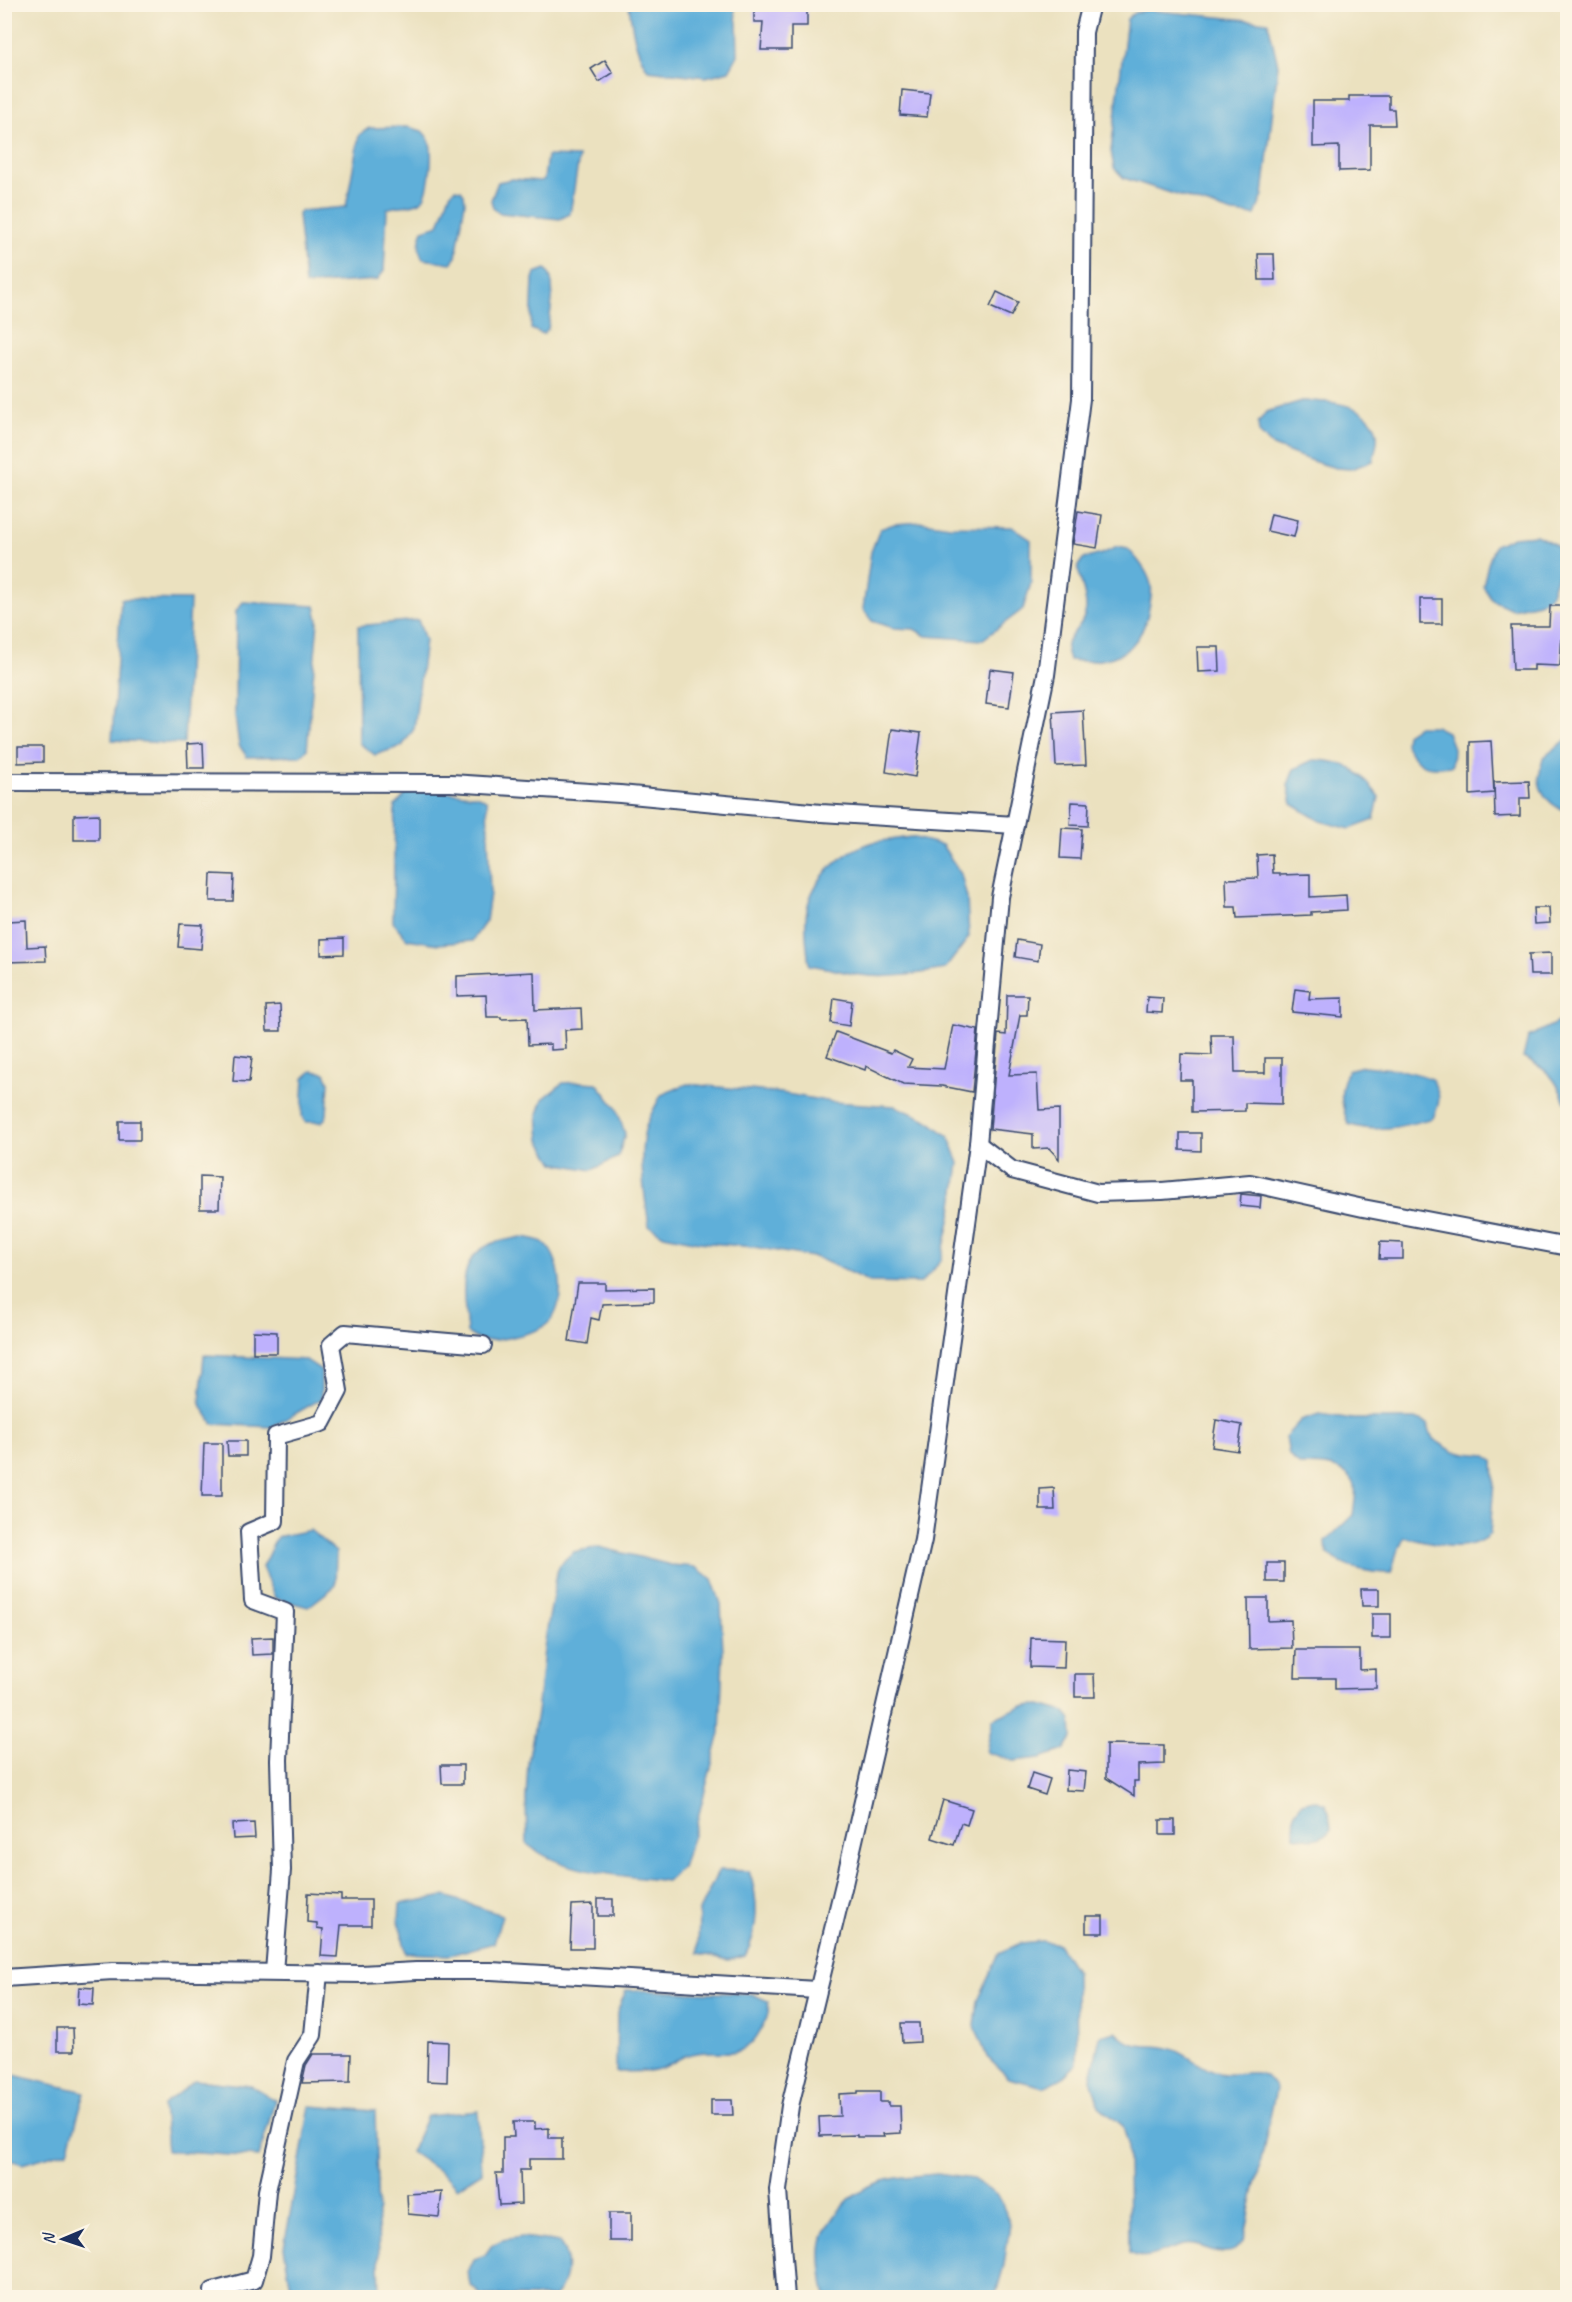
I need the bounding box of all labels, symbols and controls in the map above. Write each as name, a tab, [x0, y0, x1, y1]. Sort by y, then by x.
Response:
north arrow	[33, 2209, 93, 2269]
text: N	[39, 2231, 59, 2245]

